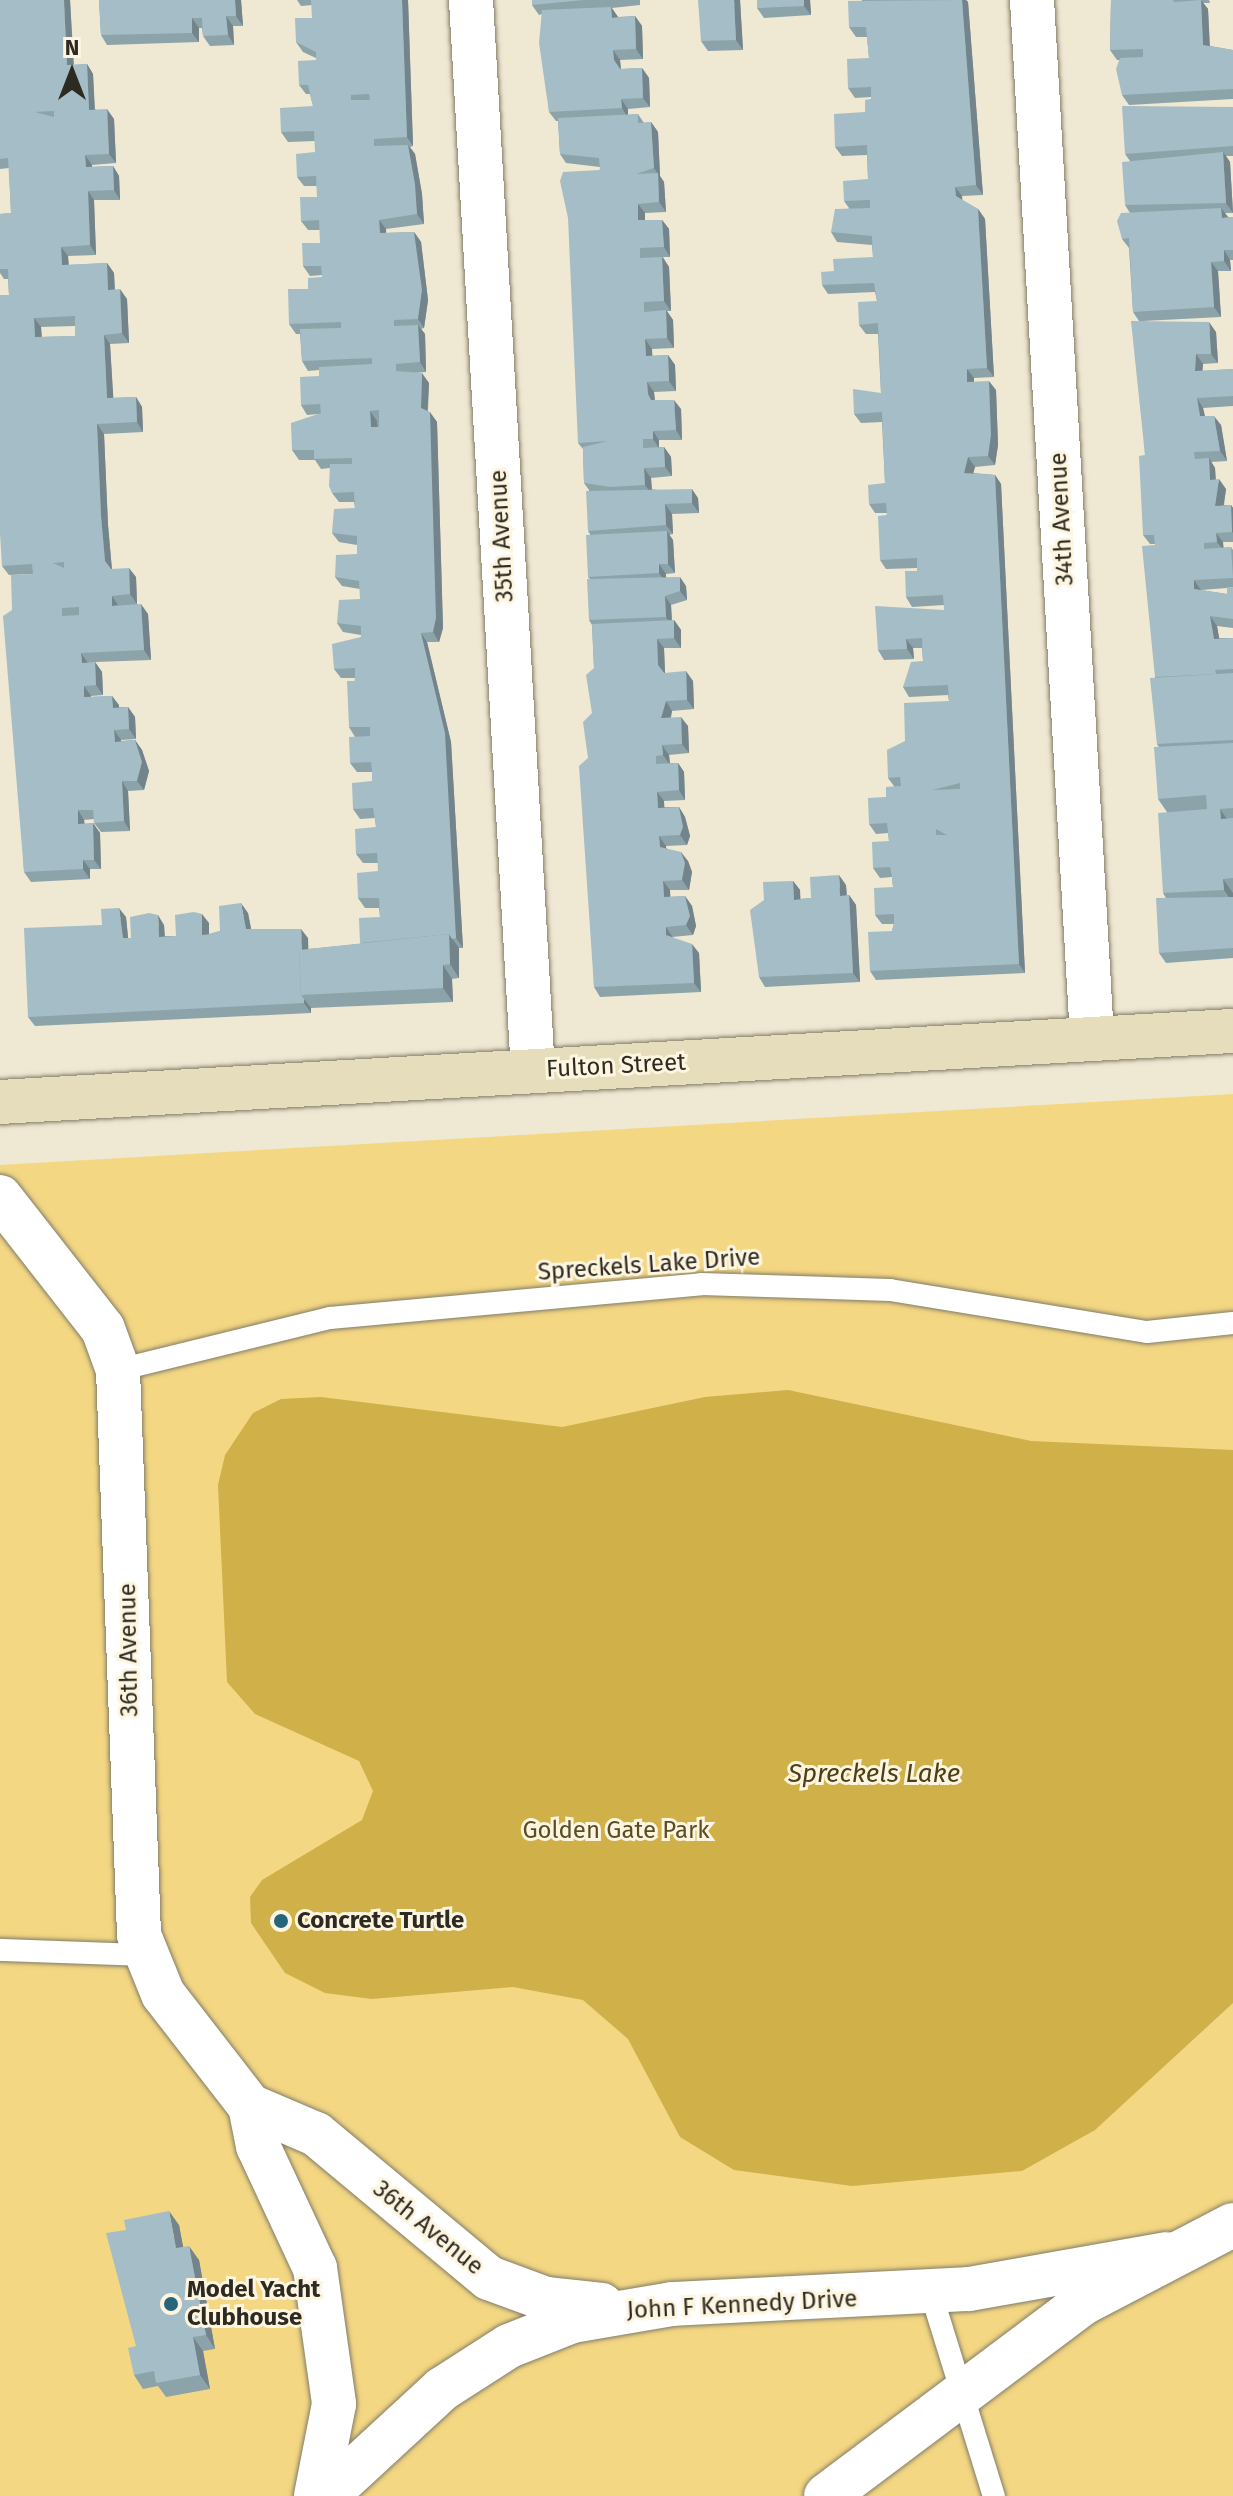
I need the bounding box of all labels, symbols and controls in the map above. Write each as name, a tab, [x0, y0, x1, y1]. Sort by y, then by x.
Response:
north arrow	[32, 32, 112, 112]
text: N	[65, 34, 79, 61]
street label: 34th Avenue	[1044, 452, 1080, 586]
street label: 35th Avenue	[484, 469, 520, 603]
street label: Fulton Street	[545, 1048, 687, 1084]
street label: Spreckels Lake Drive	[537, 1243, 761, 1287]
street label: 36th Avenue	[113, 1583, 145, 1717]
water label: Spreckels Lake	[788, 1758, 960, 1790]
park label: Golden Gate Park	[522, 1817, 710, 1845]
place label: Concrete Turtle	[297, 1907, 464, 1935]
marker: Concrete Turtle	[272, 1912, 290, 1930]
street label: 36th Avenue	[367, 2175, 489, 2281]
place label: Model Yacht Clubhouse	[187, 2276, 320, 2332]
street label: John F Kennedy Drive	[626, 2285, 858, 2325]
marker: Model Yacht Clubhouse	[162, 2295, 180, 2313]

